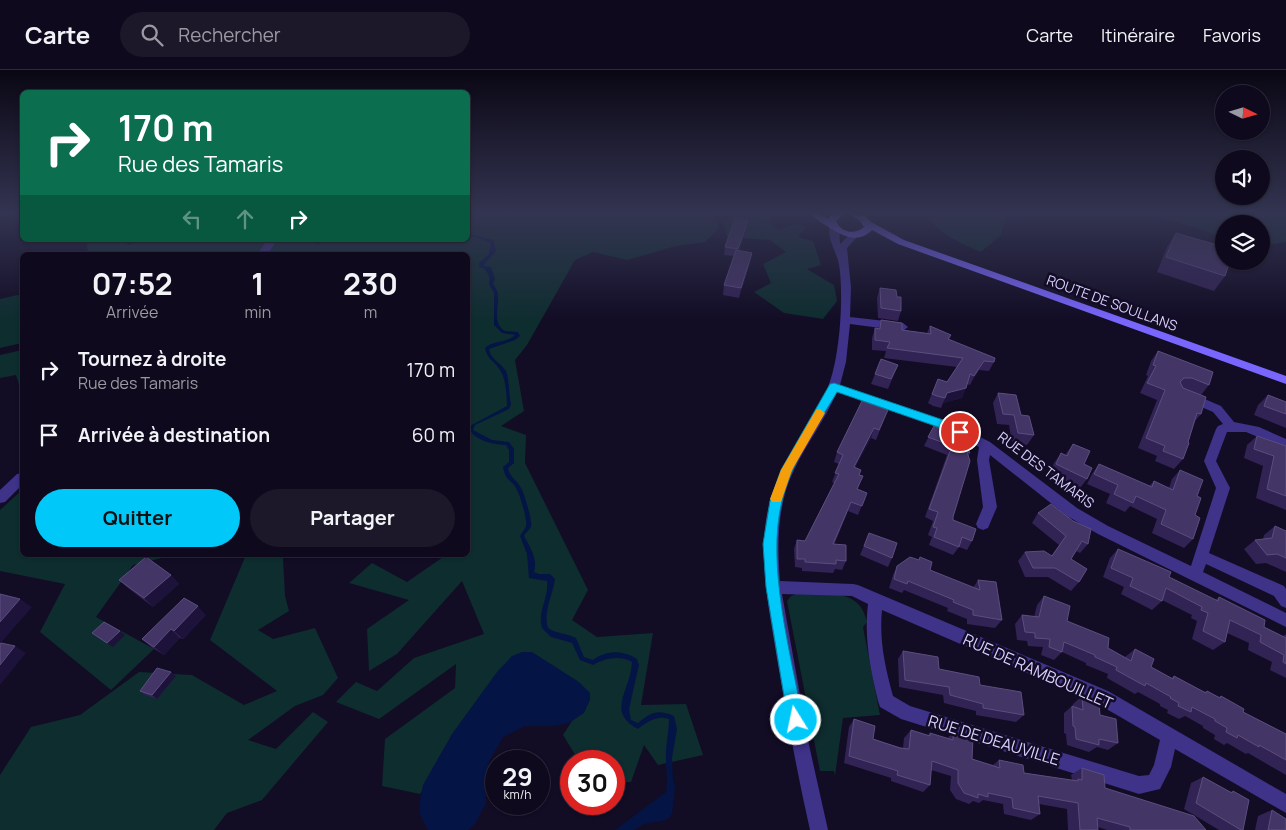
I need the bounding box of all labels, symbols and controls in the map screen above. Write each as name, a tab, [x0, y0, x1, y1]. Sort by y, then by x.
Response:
search box	[120, 12, 470, 57]
text: Carte	[25, 18, 90, 51]
icon: search	[138, 21, 166, 49]
text: Rechercher	[178, 22, 281, 48]
text: Carte	[1026, 23, 1073, 47]
text: Itinéraire	[1101, 23, 1175, 47]
text: Favoris	[1203, 23, 1261, 47]
north arrow	[1215, 85, 1270, 140]
map controls	[1215, 85, 1270, 270]
text: 170 m	[118, 104, 214, 152]
icon: right	[35, 110, 100, 175]
text: Rue des Tamaris	[118, 149, 283, 179]
button: sound	[1215, 150, 1270, 205]
icon: left	[178, 205, 206, 233]
icon: ahead	[231, 205, 259, 233]
icon: right	[284, 205, 312, 233]
button: layers	[1215, 215, 1270, 270]
text: 07:52	[92, 263, 173, 304]
text: 1	[251, 263, 264, 304]
text: 230	[343, 263, 398, 304]
street label: ROUTE DE SOULLANS	[1044, 270, 1181, 335]
text: Arrivée	[106, 301, 158, 323]
text: min	[244, 301, 271, 323]
text: m	[364, 301, 377, 323]
text: Tournez à droite	[78, 346, 226, 372]
icon: right	[35, 356, 63, 384]
text: 170 m	[407, 357, 455, 383]
text: Rue des Tamaris	[78, 372, 198, 394]
pin	[939, 411, 981, 453]
icon: arrive	[946, 418, 974, 446]
icon: arrive	[35, 421, 63, 449]
text: Arrivée à destination	[78, 422, 270, 448]
text: 60 m	[412, 422, 455, 448]
street label: RUE DES TAMARIS	[994, 427, 1099, 512]
button: Quitter	[35, 489, 240, 547]
button: Partager	[250, 489, 455, 547]
street label: RUE DE RAMBOUILLET	[960, 628, 1117, 714]
position arrow	[769, 693, 821, 745]
street label: RUE DE DEAUVILLE	[926, 710, 1062, 770]
speed limit sign: 30	[560, 750, 625, 815]
text: 29	[502, 759, 533, 794]
text: km/h	[504, 786, 531, 803]

